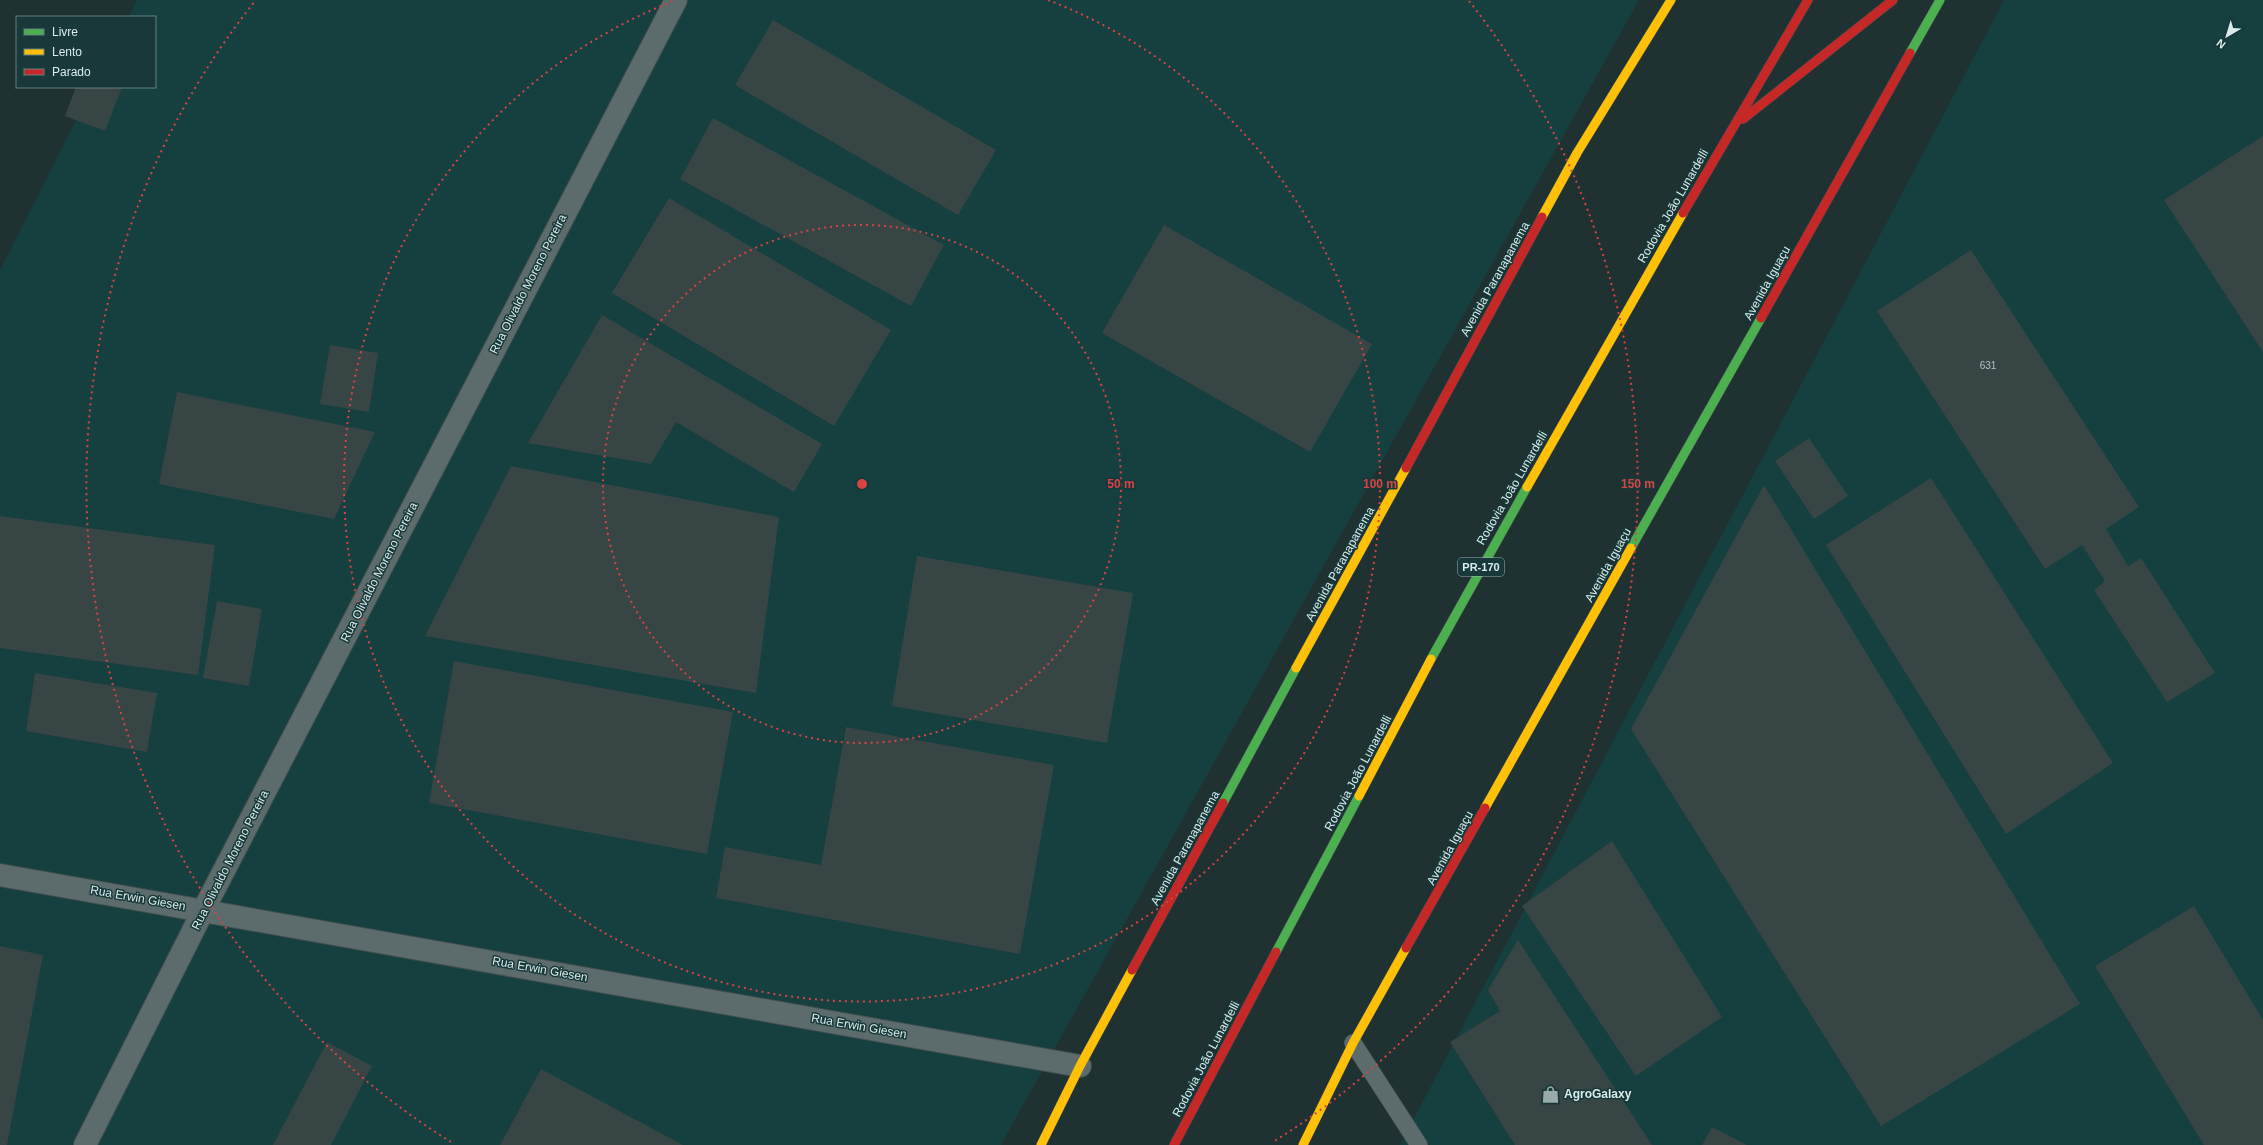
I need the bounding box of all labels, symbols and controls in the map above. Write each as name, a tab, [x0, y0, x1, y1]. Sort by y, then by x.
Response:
legend	[16, 16, 156, 88]
north arrow	[2207, 16, 2247, 56]
text: Livre	[52, 25, 78, 39]
text: N	[2214, 37, 2228, 51]
text: Lento	[52, 45, 82, 59]
text: Parado	[52, 65, 91, 79]
street label: Rodovia João Lunardelli	[1635, 147, 1711, 265]
street label: Rua Olivaldo Moreno Pereira	[487, 212, 570, 356]
street label: Avenida Paranapanema	[1458, 219, 1532, 339]
street label: Avenida Iguaçu	[1741, 244, 1793, 322]
house number: 631	[1980, 360, 1997, 371]
street label: Rodovia João Lunardelli	[1474, 429, 1550, 547]
centre of rings	[855, 477, 869, 491]
text: 50 m	[1107, 477, 1135, 491]
text: 100 m	[1363, 477, 1397, 491]
text: 150 m	[1621, 477, 1655, 491]
street label: Rua Olivaldo Moreno Pereira	[338, 500, 421, 644]
street label: Avenida Paranapanema	[1303, 504, 1377, 624]
street label: Avenida Iguaçu	[1582, 526, 1634, 604]
road number: PR-170	[1458, 558, 1504, 576]
street label: Rodovia João Lunardelli	[1322, 713, 1394, 833]
street label: Rua Olivaldo Moreno Pereira	[189, 788, 272, 932]
street label: Avenida Paranapanema	[1148, 788, 1222, 908]
street label: Avenida Iguaçu	[1424, 809, 1476, 887]
street label: Rua Erwin Giesen	[89, 883, 187, 913]
street label: Rua Erwin Giesen	[491, 954, 589, 984]
street label: Rodovia João Lunardelli	[1170, 999, 1242, 1119]
street label: Rua Erwin Giesen	[810, 1011, 908, 1041]
shop icon: AgroGalaxy	[1541, 1084, 1561, 1104]
place label: AgroGalaxy	[1564, 1087, 1632, 1101]

